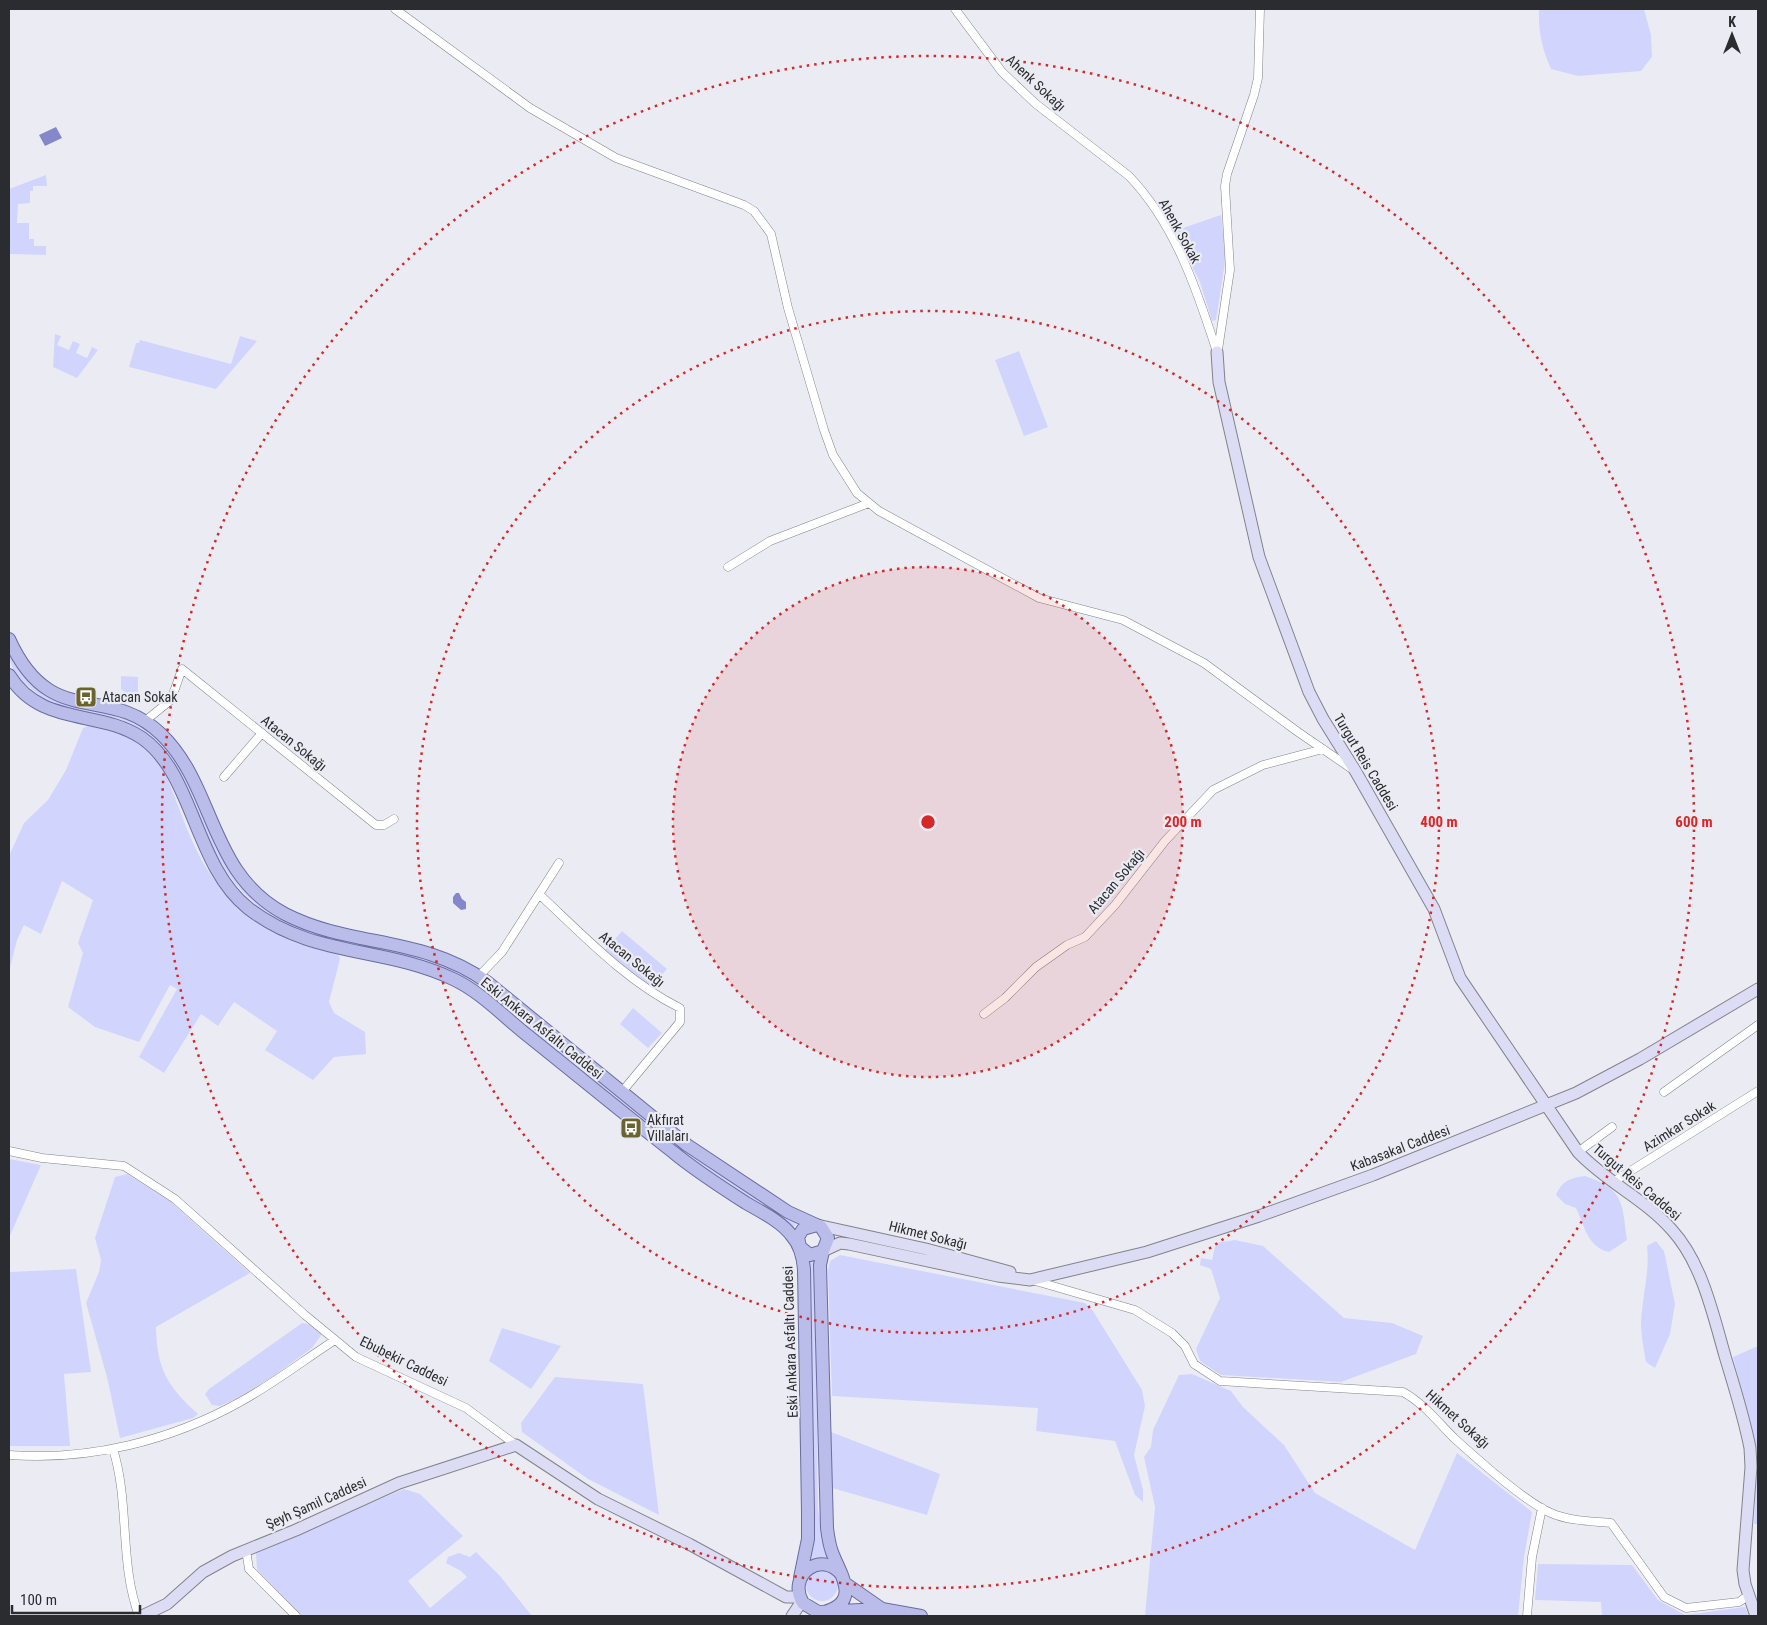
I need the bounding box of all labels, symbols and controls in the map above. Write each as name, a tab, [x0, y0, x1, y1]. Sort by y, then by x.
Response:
north arrow	[1707, 10, 1757, 60]
text: K	[1728, 14, 1736, 30]
street label: Ahenk Sokağı	[1003, 52, 1069, 114]
street label: Ahenk Sokak	[1156, 196, 1205, 267]
bus stop icon: Atacan Sokak	[74, 685, 98, 709]
place label: Atacan Sokak	[102, 689, 178, 705]
street label: Turgut Reis Caddesi	[1331, 711, 1401, 813]
street label: Atacan Sokağı	[258, 712, 330, 774]
centre of rings	[919, 813, 937, 831]
text: 200 m	[1164, 813, 1202, 831]
text: 400 m	[1420, 813, 1458, 831]
text: 600 m	[1675, 813, 1713, 831]
street label: Atacan Sokağı	[1084, 845, 1148, 917]
street label: Atacan Sokağı	[596, 928, 668, 990]
street label: Eski Ankara Asfaltı Caddesi	[478, 974, 606, 1082]
street label: Azimkar Sokak	[1640, 1097, 1719, 1155]
place label: Akfırat Villaları	[647, 1112, 689, 1144]
bus stop icon: Akfırat Villaları	[619, 1116, 643, 1140]
street label: Kabasakal Caddesi	[1348, 1122, 1452, 1174]
street label: Turgut Reis Caddesi	[1590, 1140, 1684, 1224]
street label: Hikmet Sokağı	[887, 1218, 969, 1252]
street label: Eski Ankara Asfaltı Caddesi	[779, 1266, 801, 1418]
street label: Ebubekir Caddesi	[357, 1333, 451, 1389]
street label: Hikmet Sokağı	[1423, 1386, 1493, 1452]
street label: Şeyh Şamil Caddesi	[263, 1474, 369, 1532]
scale bar	[12, 1582, 140, 1614]
text: 100 m	[20, 1591, 57, 1609]

